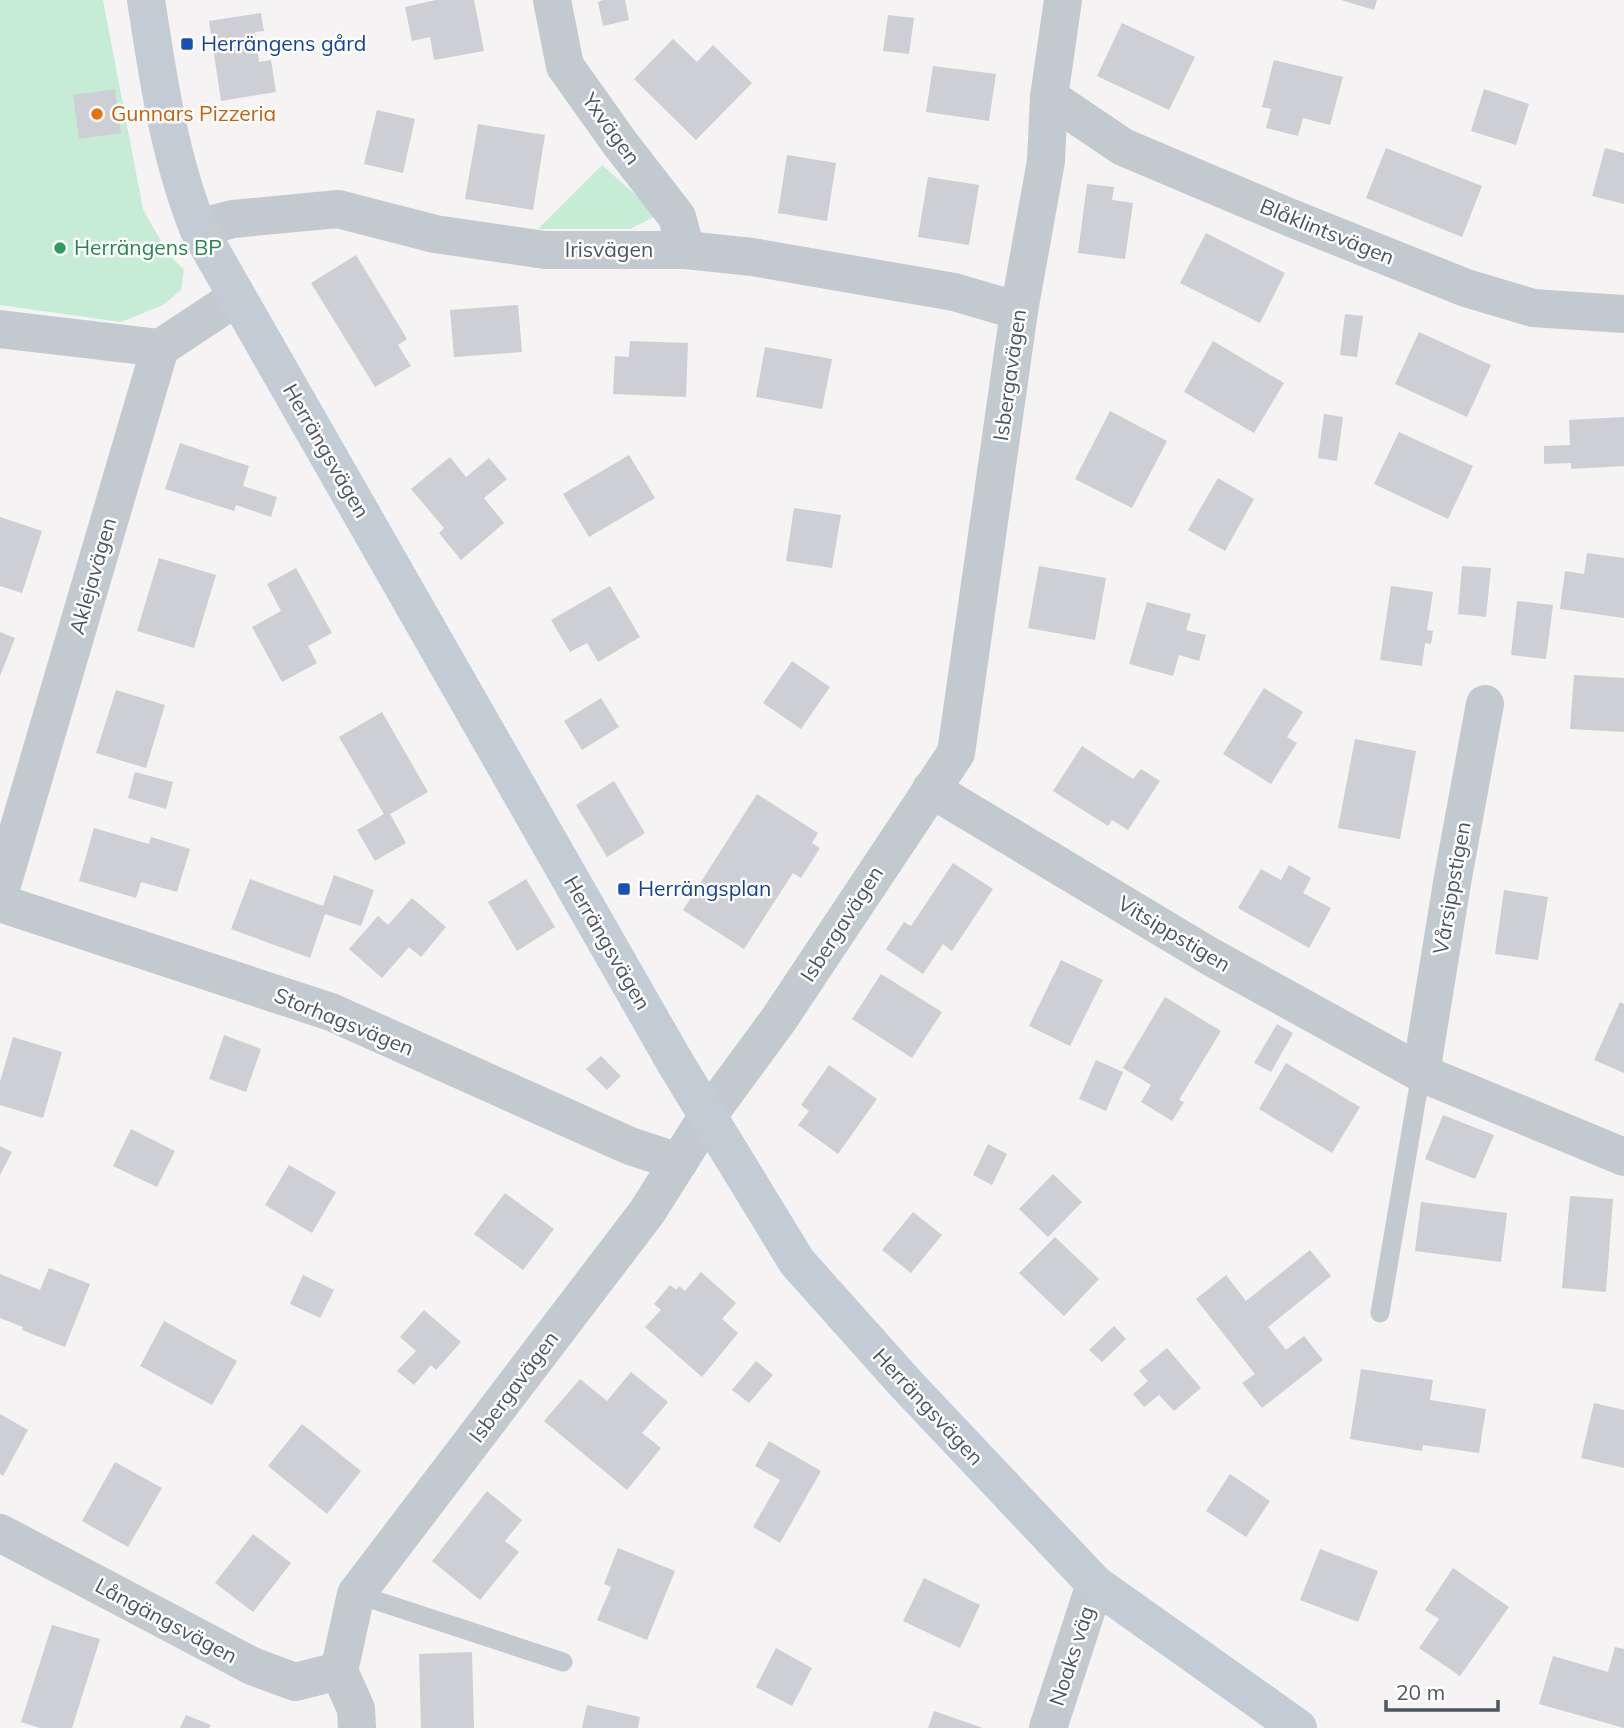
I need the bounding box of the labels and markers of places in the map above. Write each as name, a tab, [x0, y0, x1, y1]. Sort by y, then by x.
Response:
place label: Herrängens gård	[201, 30, 366, 56]
marker: Herrängens gård	[179, 36, 195, 52]
place label: Gunnars Pizzeria	[111, 100, 276, 126]
marker: Gunnars Pizzeria	[89, 106, 105, 122]
place label: Herrängens BP	[74, 234, 222, 260]
marker: Herrängens BP	[52, 240, 68, 256]
place label: Herrängsplan	[638, 875, 771, 901]
marker: Herrängsplan	[616, 881, 632, 897]

